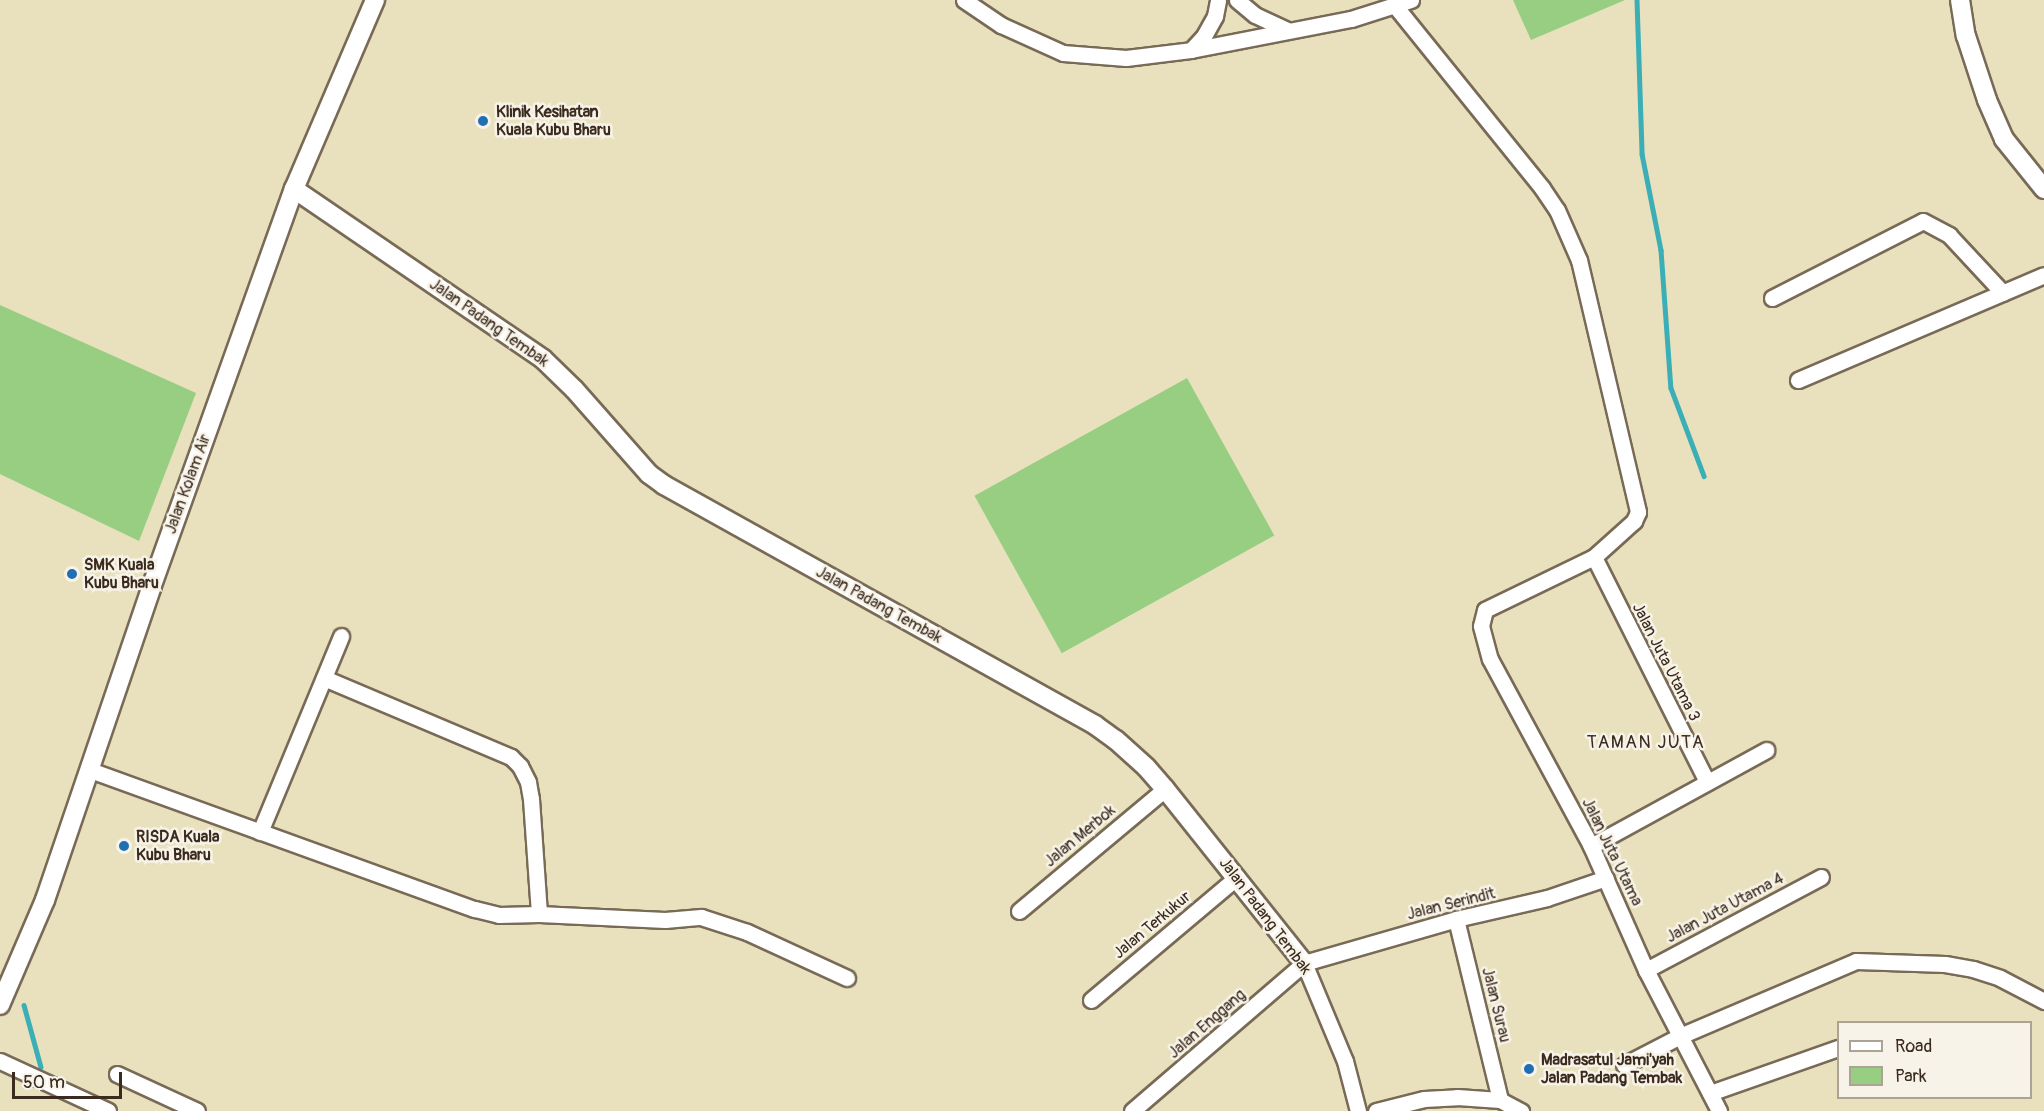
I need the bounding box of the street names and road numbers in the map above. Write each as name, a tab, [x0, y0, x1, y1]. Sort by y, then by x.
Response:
street label: Jalan Padang Tembak	[426, 275, 552, 371]
street label: Jalan Kolam Air	[161, 432, 215, 536]
street label: Jalan Padang Tembak	[813, 562, 945, 648]
street label: Jalan Juta Utama 3	[1628, 600, 1704, 724]
street label: Jalan Juta Utama	[1578, 795, 1646, 909]
street label: Jalan Merbok	[1041, 801, 1119, 871]
street label: Jalan Padang Tembak	[1215, 854, 1315, 978]
street label: Jalan Juta Utama 4	[1663, 869, 1787, 947]
street label: Jalan Serindit	[1405, 884, 1497, 924]
street label: Jalan Terkukur	[1109, 887, 1195, 963]
street label: Jalan Surau	[1477, 965, 1515, 1045]
street label: Jalan Enggang	[1164, 985, 1250, 1063]

